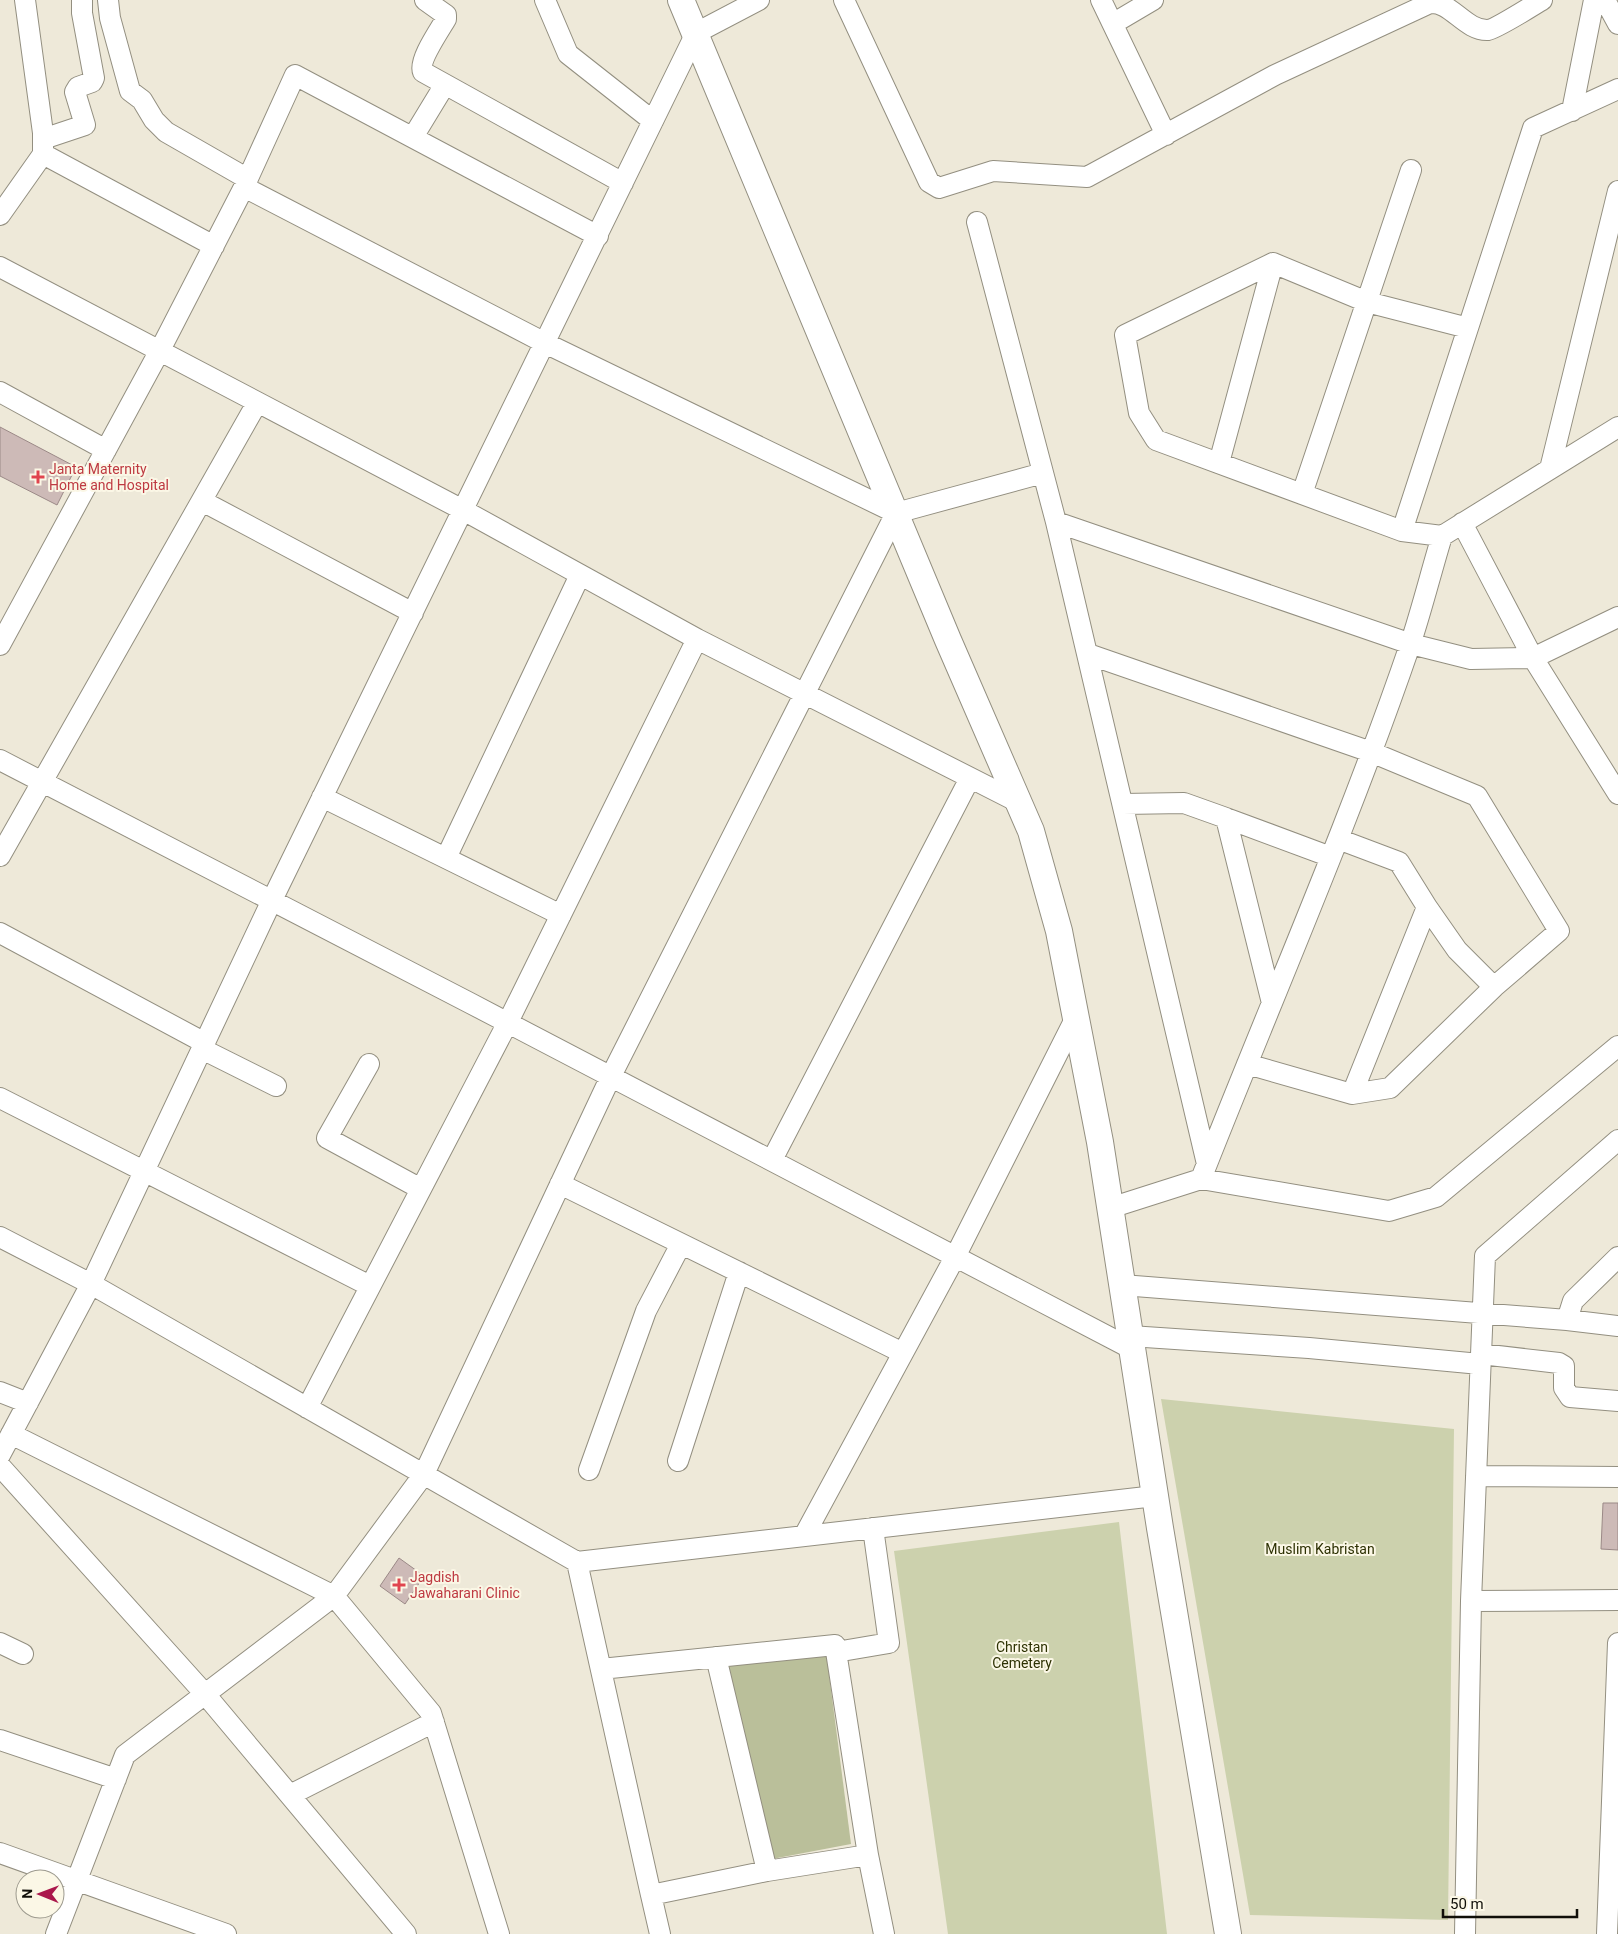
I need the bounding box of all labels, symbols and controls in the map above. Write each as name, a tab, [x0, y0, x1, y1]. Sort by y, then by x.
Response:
place label: Janta Maternity Home and Hospital	[49, 461, 169, 493]
marker: Janta Maternity Home and Hospital	[31, 470, 45, 484]
park label: Muslim Kabristan	[1265, 1541, 1375, 1557]
place label: Jagdish Jawaharani Clinic	[410, 1569, 520, 1601]
marker: Jagdish Jawaharani Clinic	[392, 1578, 406, 1592]
park label: Christan Cemetery	[992, 1639, 1052, 1671]
north arrow	[15, 1869, 65, 1919]
scale bar	[1443, 1886, 1577, 1918]
text: N	[19, 1889, 35, 1899]
text: 50 m	[1450, 1895, 1484, 1913]

